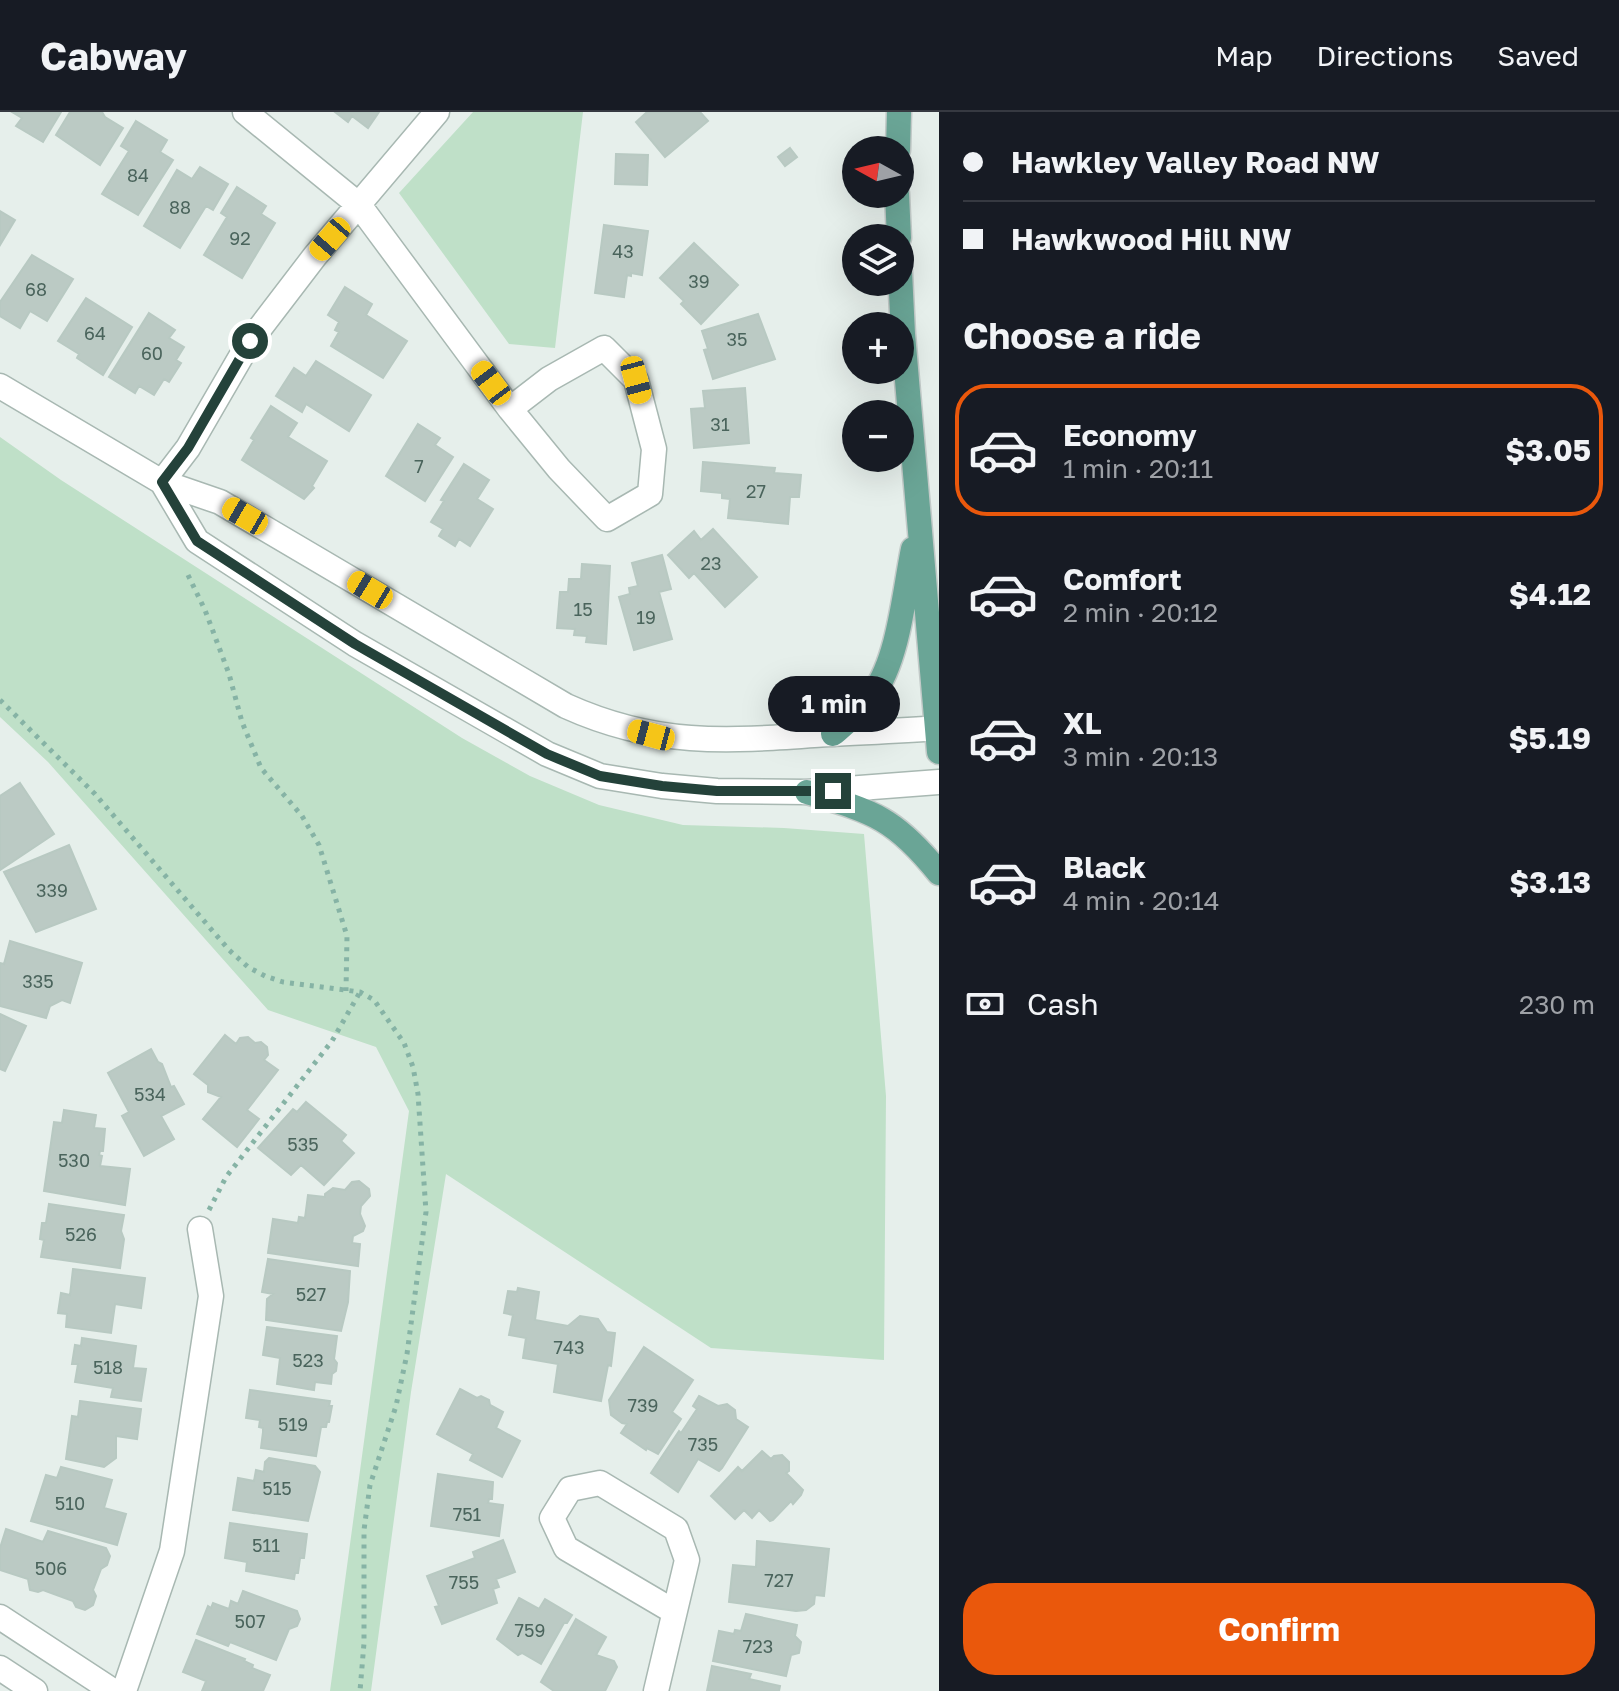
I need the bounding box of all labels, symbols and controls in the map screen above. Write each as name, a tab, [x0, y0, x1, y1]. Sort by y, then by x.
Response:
text: Cabway	[40, 33, 187, 78]
text: Map	[1215, 39, 1272, 72]
text: Directions	[1316, 39, 1453, 72]
text: Saved	[1497, 39, 1579, 72]
north arrow	[842, 136, 914, 208]
map controls	[842, 136, 914, 472]
text: Hawkley Valley Road NW	[1011, 144, 1380, 180]
house number: 84	[127, 164, 149, 186]
house number: 88	[169, 196, 191, 218]
car	[305, 213, 355, 265]
text: Hawkwood Hill NW	[1011, 221, 1292, 257]
button: layers	[842, 224, 914, 296]
house number: 92	[229, 227, 251, 249]
house number: 43	[612, 240, 634, 262]
house number: 39	[688, 270, 710, 292]
house number: 68	[25, 278, 47, 300]
button: +	[842, 312, 914, 384]
text: Choose a ride	[963, 314, 1201, 357]
house number: 64	[84, 322, 106, 344]
route start	[232, 323, 268, 359]
house number: 35	[727, 328, 747, 350]
house number: 60	[141, 342, 163, 364]
car	[618, 354, 654, 406]
car	[467, 357, 515, 409]
button: −	[842, 400, 914, 472]
house number: 31	[710, 413, 730, 435]
icon: car	[967, 414, 1039, 486]
text: Economy	[1063, 417, 1197, 453]
text: $3.05	[1505, 432, 1591, 468]
text: 1 min · 20:11	[1063, 453, 1213, 484]
house number: 7	[414, 455, 424, 477]
house number: 27	[746, 480, 766, 502]
car	[218, 494, 272, 538]
house number: 23	[701, 552, 721, 574]
icon: car	[967, 558, 1039, 630]
text: Comfort	[1063, 561, 1182, 597]
car	[343, 567, 397, 613]
text: $4.12	[1509, 576, 1591, 612]
text: 2 min · 20:12	[1063, 597, 1218, 628]
house number: 15	[573, 598, 593, 620]
house number: 19	[636, 606, 656, 628]
callout: 1 min	[767, 675, 899, 731]
text: 1 min	[801, 688, 867, 719]
icon: car	[967, 702, 1039, 774]
text: XL	[1063, 705, 1102, 741]
car	[625, 717, 677, 753]
text: $5.19	[1509, 720, 1591, 756]
text: 3 min · 20:13	[1063, 741, 1218, 772]
route end	[815, 773, 851, 809]
icon: car	[967, 846, 1039, 918]
text: Black	[1063, 849, 1146, 885]
text: $3.13	[1509, 864, 1591, 900]
house number: 339	[36, 879, 68, 901]
text: 4 min · 20:14	[1063, 885, 1220, 916]
house number: 335	[22, 970, 54, 992]
icon: cash	[963, 982, 1007, 1026]
text: Cash	[1027, 986, 1099, 1022]
text: 230 m	[1519, 989, 1595, 1020]
house number: 534	[134, 1083, 166, 1105]
house number: 535	[287, 1133, 319, 1155]
house number: 530	[58, 1149, 90, 1171]
house number: 526	[65, 1223, 97, 1245]
house number: 527	[296, 1283, 326, 1305]
house number: 743	[553, 1336, 585, 1358]
house number: 523	[292, 1349, 324, 1371]
house number: 518	[93, 1356, 123, 1378]
house number: 739	[628, 1394, 658, 1416]
house number: 519	[278, 1413, 308, 1435]
house number: 735	[688, 1433, 718, 1455]
house number: 515	[262, 1477, 292, 1499]
house number: 510	[55, 1492, 85, 1514]
house number: 751	[453, 1503, 482, 1525]
house number: 511	[252, 1534, 280, 1556]
house number: 506	[35, 1557, 67, 1579]
house number: 727	[764, 1569, 794, 1591]
house number: 755	[449, 1571, 479, 1593]
button: Confirm	[963, 1583, 1595, 1675]
house number: 507	[234, 1610, 266, 1632]
house number: 759	[515, 1619, 545, 1641]
house number: 723	[743, 1635, 773, 1657]

